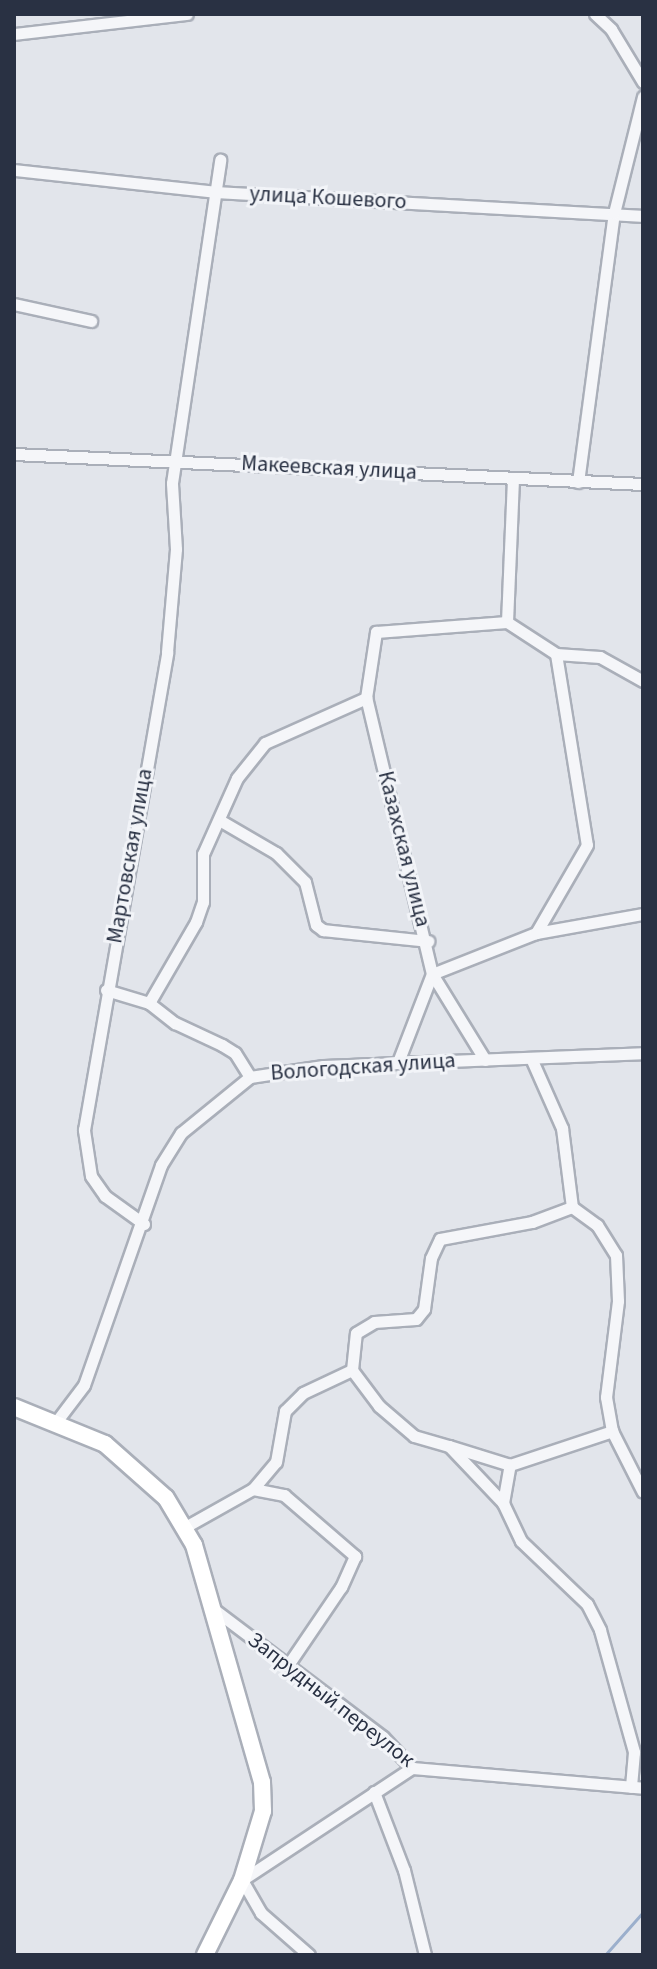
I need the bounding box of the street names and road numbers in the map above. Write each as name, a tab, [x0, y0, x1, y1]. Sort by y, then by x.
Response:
street label: улица Кошевого	[249, 181, 407, 215]
street label: Макеевская улица	[241, 450, 417, 486]
street label: Мартовская улица	[102, 767, 158, 945]
street label: Казахская улица	[372, 768, 436, 930]
street label: Вологодская улица	[270, 1047, 456, 1087]
street label: Запрудный переулок	[242, 1627, 420, 1773]

